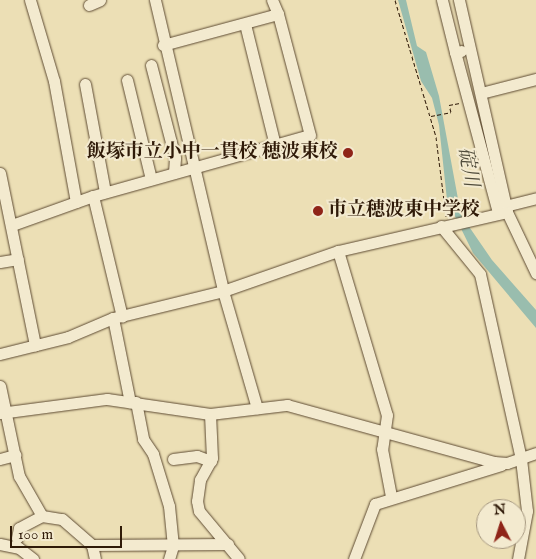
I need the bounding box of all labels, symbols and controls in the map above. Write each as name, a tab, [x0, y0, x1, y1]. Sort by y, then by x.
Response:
place label: 飯塚市立小中一貫校 穂波東校	[87, 142, 338, 164]
water label: 碇川	[453, 145, 483, 189]
marker: 飯塚市立小中一貫校 穂波東校	[342, 147, 354, 159]
place label: 市立穂波東中学校	[328, 200, 480, 222]
marker: 市立穂波東中学校	[312, 205, 324, 217]
north arrow	[476, 499, 526, 549]
text: N	[493, 501, 507, 520]
scale bar	[12, 516, 125, 548]
text: 100 m	[18, 525, 53, 544]

